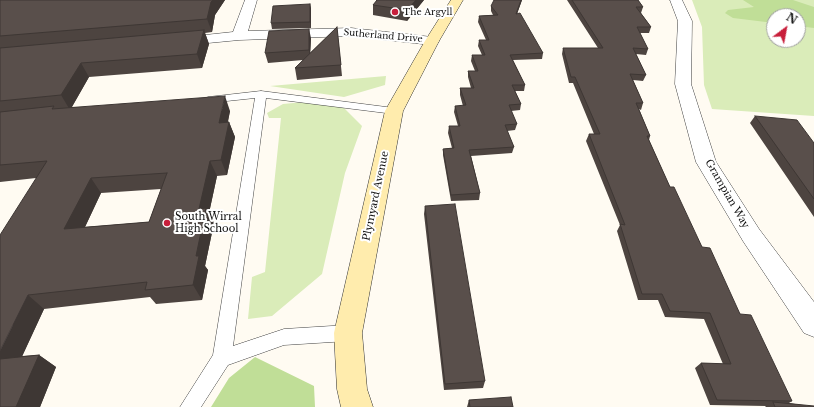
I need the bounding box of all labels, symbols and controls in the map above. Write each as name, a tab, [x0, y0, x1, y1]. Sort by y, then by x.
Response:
marker: The Argyll	[390, 7, 400, 17]
place label: The Argyll	[403, 7, 452, 17]
north arrow	[766, 8, 806, 48]
text: N	[784, 10, 800, 27]
street label: Sutherland Drive	[343, 27, 423, 45]
street label: Plymyard Avenue	[361, 150, 391, 242]
street label: Grampian Way	[702, 157, 752, 231]
place label: South Wirral High School	[175, 211, 242, 234]
marker: South Wirral High School	[162, 218, 172, 228]

